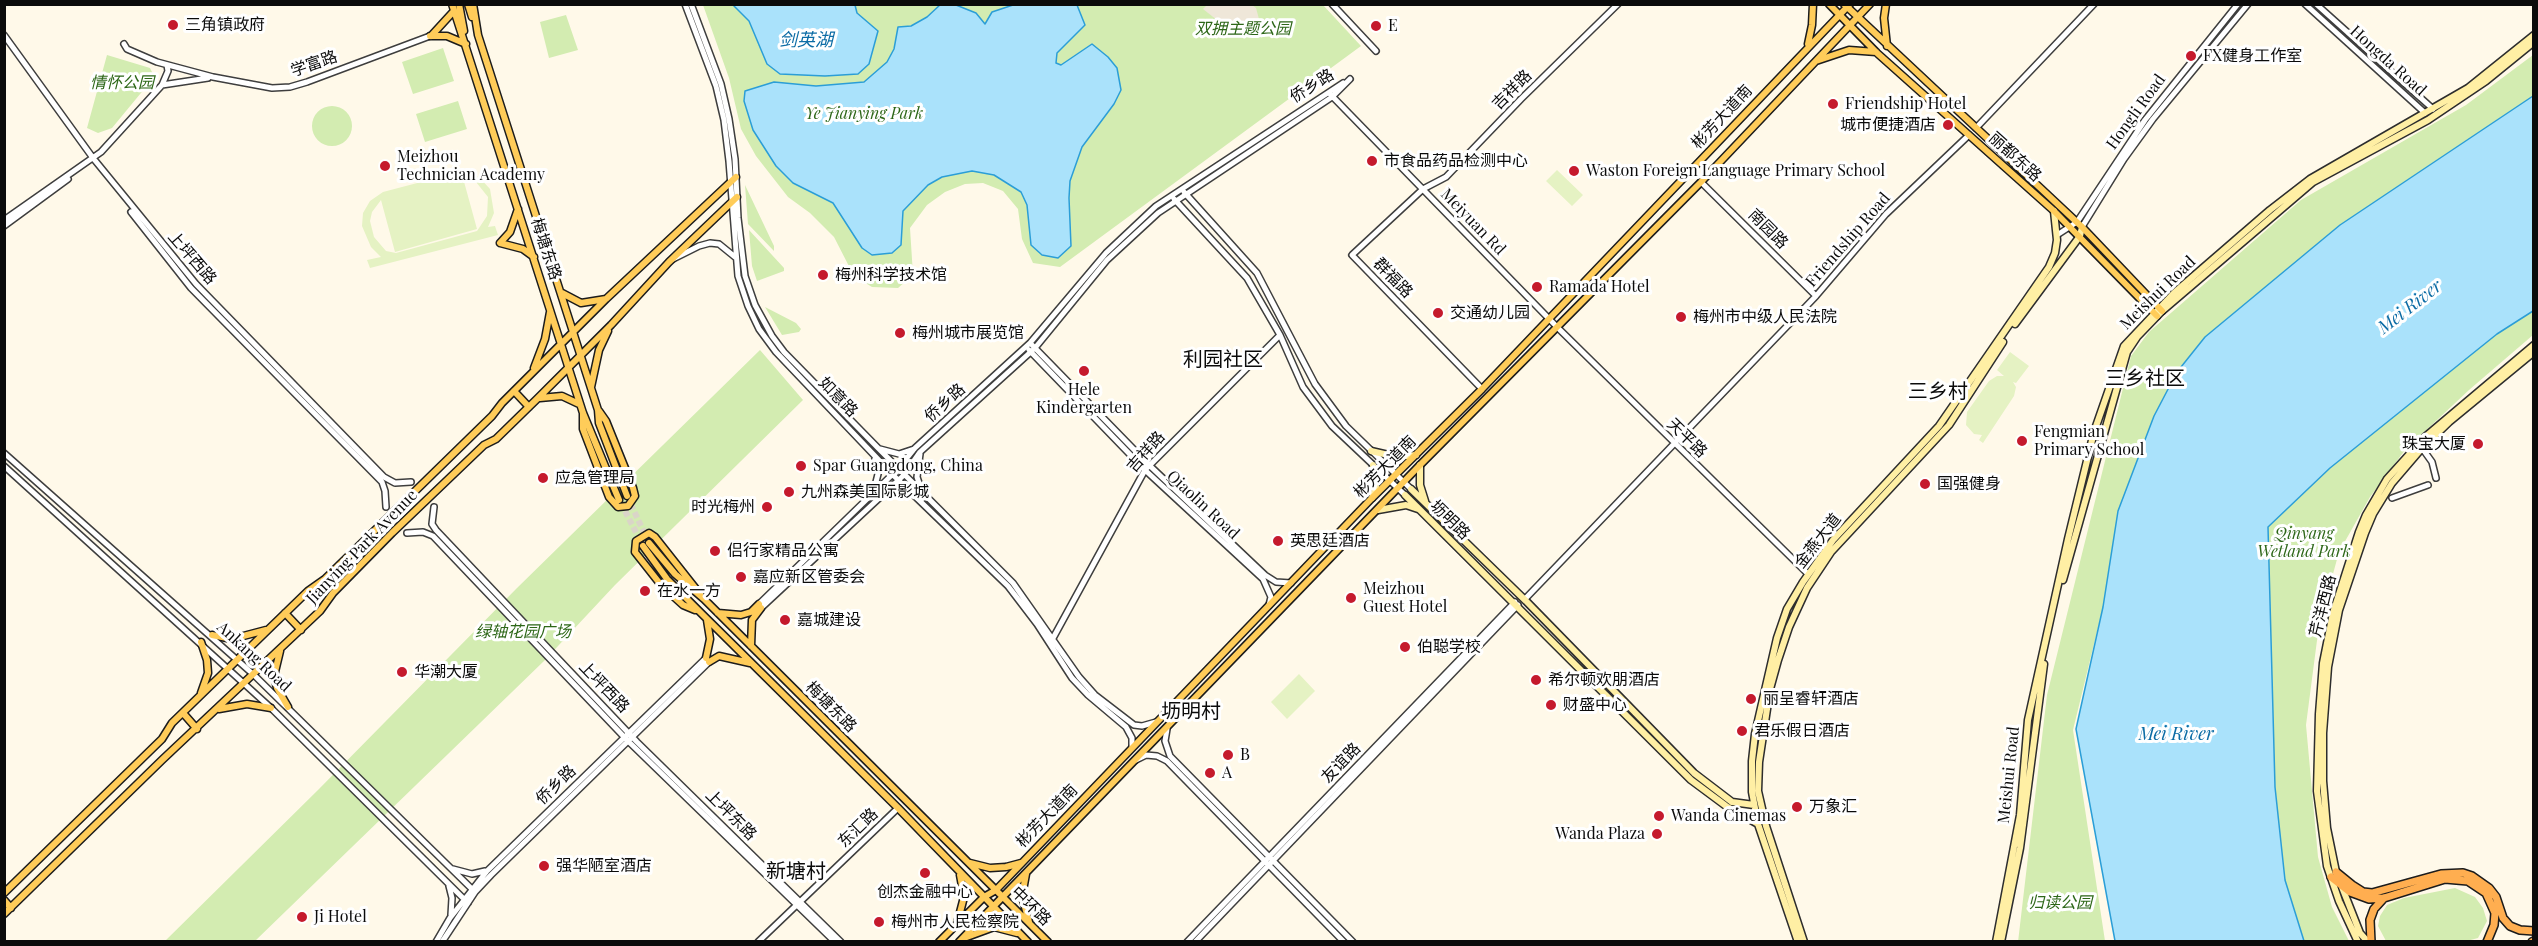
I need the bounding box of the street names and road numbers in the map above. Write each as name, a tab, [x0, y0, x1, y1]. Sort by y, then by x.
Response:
street label: Hongda Road	[2346, 22, 2430, 100]
street label: 学富路	[288, 47, 340, 81]
street label: 侨乡路	[1287, 65, 1337, 107]
street label: 吉祥路	[1488, 66, 1536, 114]
street label: Hongli Road	[2102, 71, 2170, 153]
street label: 彬芳大道南	[1688, 81, 1756, 153]
street label: 丽都东路	[1985, 128, 2045, 186]
street label: Meiyuan Rd	[1437, 185, 1509, 259]
street label: Friendship Road	[1802, 189, 1894, 291]
street label: 南园路	[1744, 205, 1792, 253]
street label: 梅塘东路	[527, 216, 565, 282]
street label: 上坪西路	[164, 228, 220, 288]
street label: Meishui Road	[2116, 252, 2200, 334]
street label: 群福路	[1369, 254, 1417, 302]
street label: 如意路	[814, 373, 862, 421]
street label: 侨乡路	[921, 380, 969, 426]
street label: 天平路	[1663, 414, 1711, 462]
street label: 吉祥路	[1123, 428, 1169, 476]
street label: 彬芳大道南	[1350, 432, 1420, 502]
street label: Qiaolin Road	[1163, 466, 1243, 544]
street label: Jianying Park Avenue	[303, 486, 421, 608]
street label: 坜明路	[1426, 496, 1474, 544]
street label: 金燕大道	[1791, 510, 1845, 572]
street label: 芹洋西路	[2306, 573, 2340, 639]
street label: Ankang Road	[213, 618, 295, 696]
street label: 上坪西路	[575, 657, 633, 717]
street label: 梅塘东路	[802, 678, 860, 736]
street label: Meishui Road	[1994, 726, 2024, 824]
street label: 友谊路	[1317, 739, 1365, 787]
street label: 侨乡路	[532, 761, 580, 809]
street label: 彬芳大道南	[1012, 781, 1082, 851]
street label: 上坪东路	[702, 786, 760, 844]
street label: 东汇路	[834, 804, 882, 852]
street label: 中环路	[1007, 882, 1055, 930]

